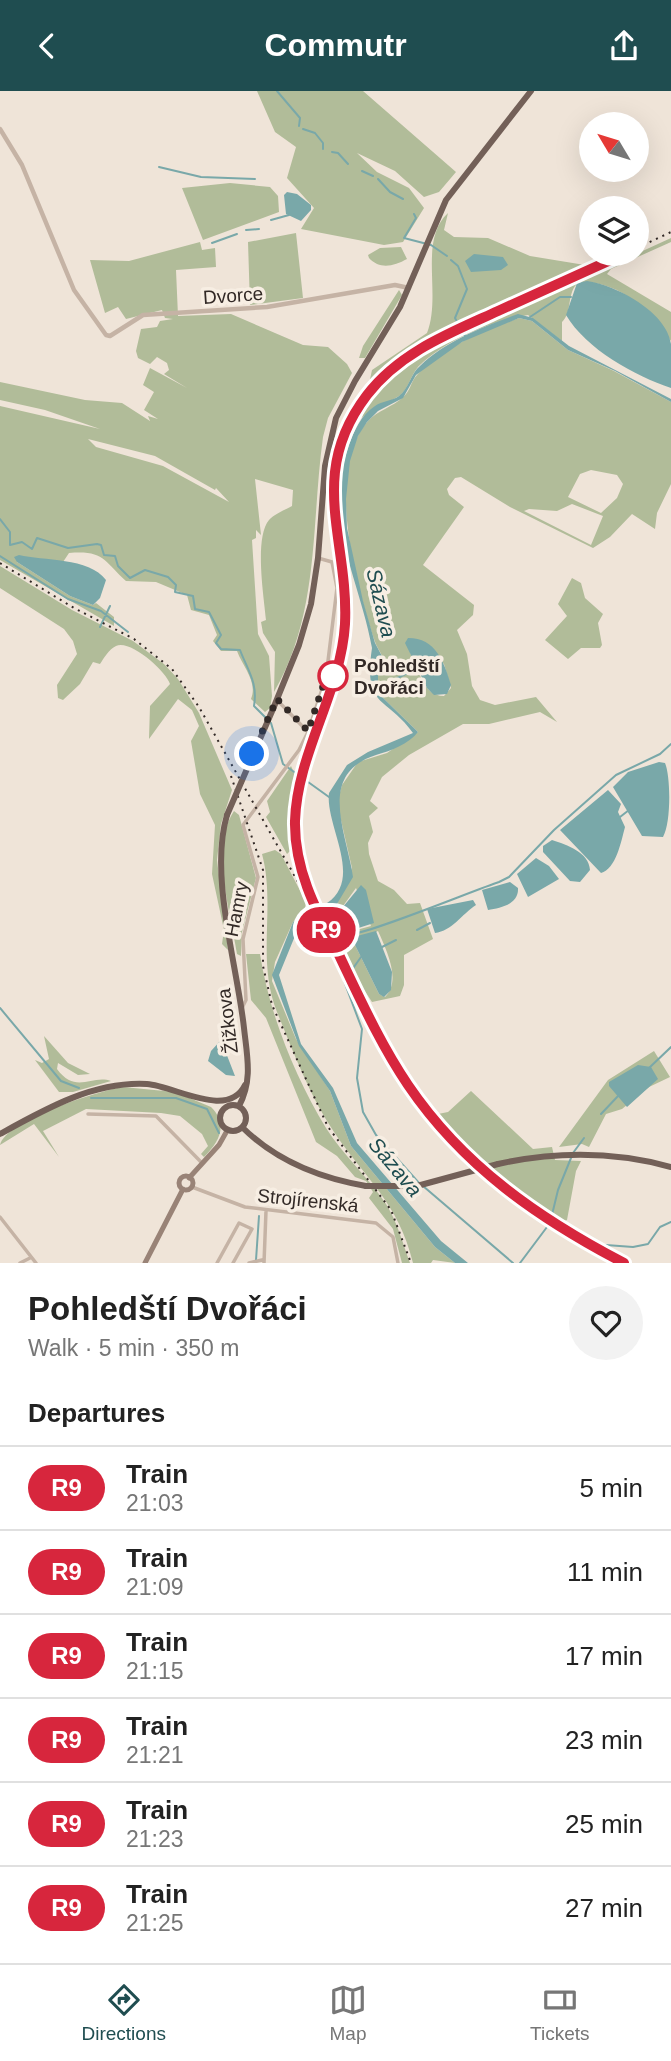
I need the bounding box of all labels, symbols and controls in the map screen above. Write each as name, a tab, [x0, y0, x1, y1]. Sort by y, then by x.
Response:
icon: back	[28, 27, 66, 65]
text: Commutr	[264, 27, 407, 63]
icon: share	[605, 27, 643, 65]
north arrow	[579, 112, 649, 182]
map controls	[579, 112, 649, 266]
button: layers	[579, 196, 649, 266]
street label: Dvorce	[202, 283, 264, 308]
water label: Sázava	[362, 566, 401, 640]
place label: Pohledští Dvořáci	[354, 655, 440, 698]
marker: Pohledští Dvořáci	[318, 661, 348, 691]
your location	[234, 736, 269, 771]
street label: Hamry	[221, 879, 252, 939]
line badge: R9	[294, 907, 358, 953]
text: R9	[311, 916, 341, 943]
street label: Žižkova	[213, 987, 242, 1055]
water label: Sázava	[364, 1132, 427, 1201]
street label: Strojírenská	[256, 1185, 360, 1216]
button: heart	[569, 1286, 643, 1360]
text: Pohledští Dvořáci	[28, 1290, 307, 1327]
text: Walk · 5 min · 350 m	[28, 1335, 239, 1361]
text: Departures	[28, 1398, 165, 1428]
text: Train	[126, 1459, 188, 1489]
text: 5 min	[579, 1473, 643, 1503]
text: R9	[51, 1474, 82, 1501]
text: 21:03	[126, 1490, 184, 1516]
text: Train	[126, 1543, 188, 1573]
text: 11 min	[567, 1557, 643, 1587]
text: R9	[51, 1558, 82, 1585]
text: 21:09	[126, 1574, 184, 1600]
text: Train	[126, 1627, 188, 1657]
text: 17 min	[565, 1641, 643, 1671]
text: R9	[51, 1642, 82, 1669]
text: 21:15	[126, 1658, 184, 1684]
text: Train	[126, 1711, 188, 1741]
text: 23 min	[565, 1725, 643, 1755]
text: R9	[51, 1726, 82, 1753]
text: 21:21	[126, 1742, 184, 1768]
text: Train	[126, 1795, 188, 1825]
text: 25 min	[565, 1809, 643, 1839]
text: R9	[51, 1810, 82, 1837]
text: 21:23	[126, 1826, 184, 1852]
text: Train	[126, 1879, 188, 1909]
text: 27 min	[565, 1893, 643, 1923]
text: R9	[51, 1894, 82, 1921]
text: 21:25	[126, 1910, 184, 1936]
tab: Directions	[82, 1981, 166, 2045]
tab: Map	[329, 1981, 367, 2045]
tab: Tickets	[530, 1981, 589, 2045]

